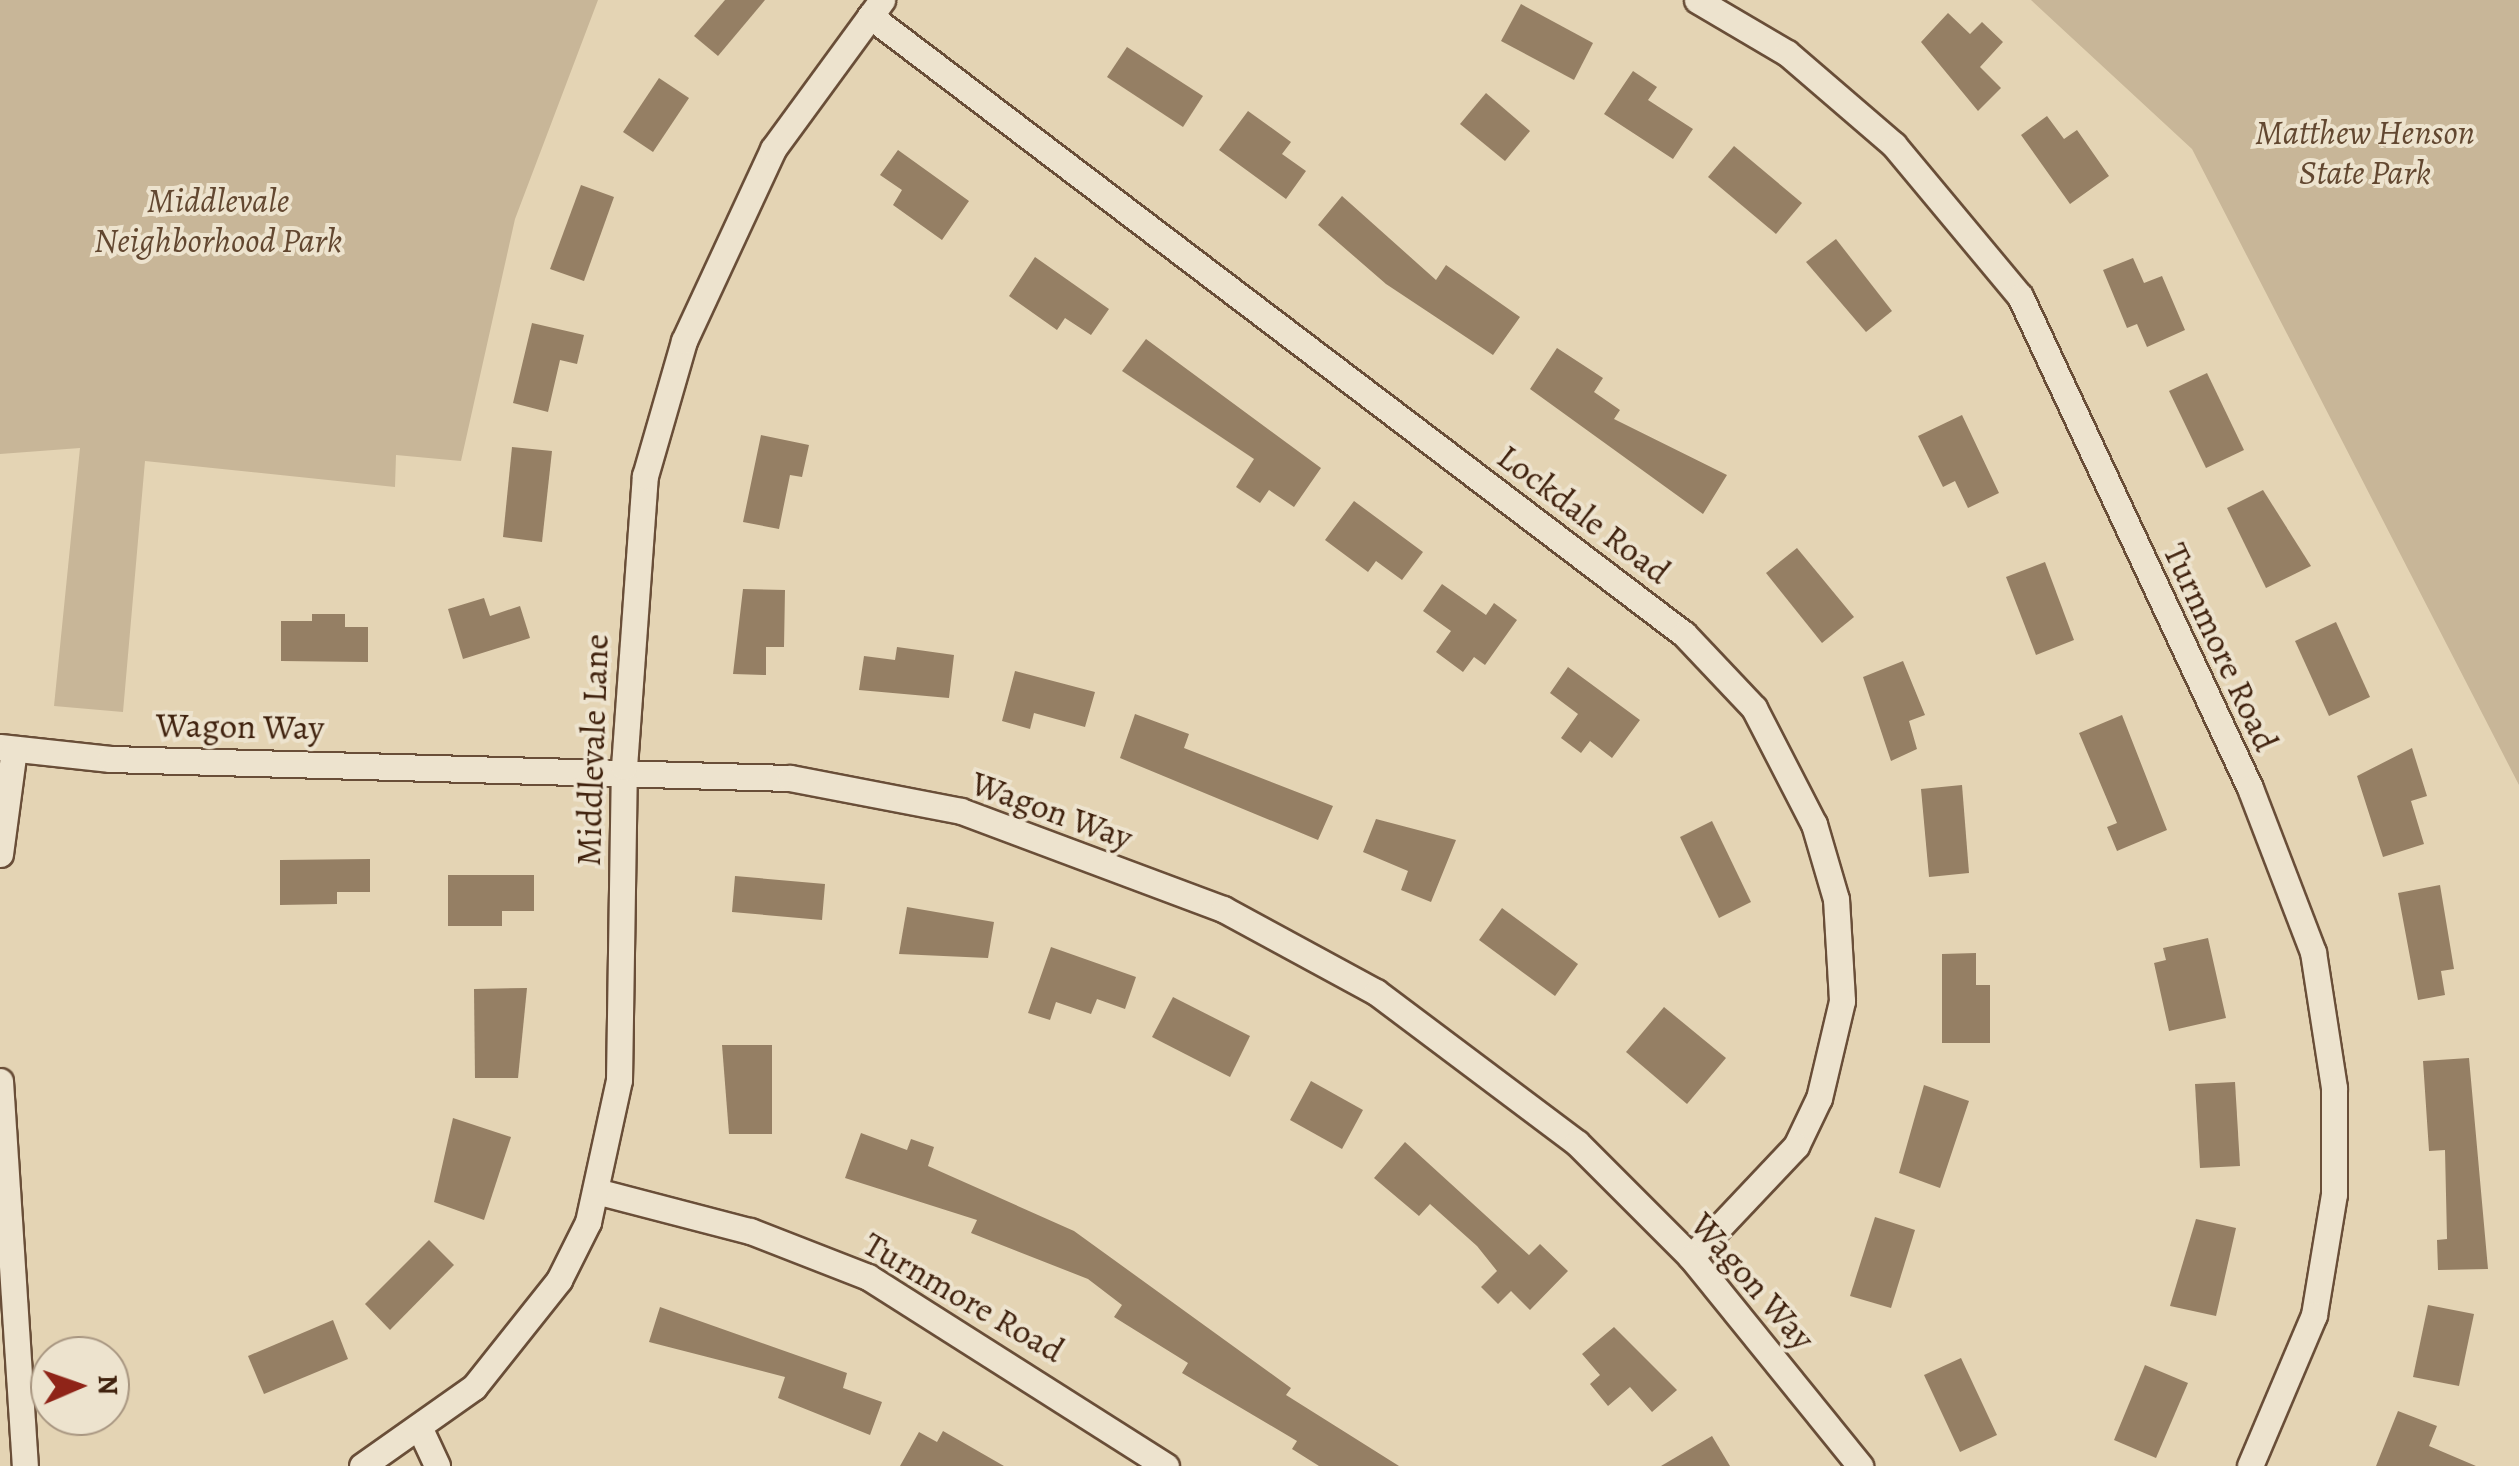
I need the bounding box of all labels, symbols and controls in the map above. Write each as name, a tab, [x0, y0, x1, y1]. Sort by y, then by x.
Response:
park label: Matthew Henson State Park	[2255, 111, 2475, 193]
park label: Middlevale Neighborhood Park	[94, 179, 342, 261]
street label: Lockdale Road	[1489, 435, 1679, 593]
street label: Turnmore Road	[2154, 536, 2288, 758]
street label: Middlevale Lane	[567, 633, 617, 867]
street label: Wagon Way	[156, 704, 324, 748]
street label: Wagon Way	[966, 761, 1138, 859]
street label: Wagon Way	[1682, 1204, 1824, 1358]
street label: Turnmore Road	[856, 1223, 1072, 1371]
north arrow	[30, 1336, 130, 1436]
text: N	[89, 1374, 127, 1396]

